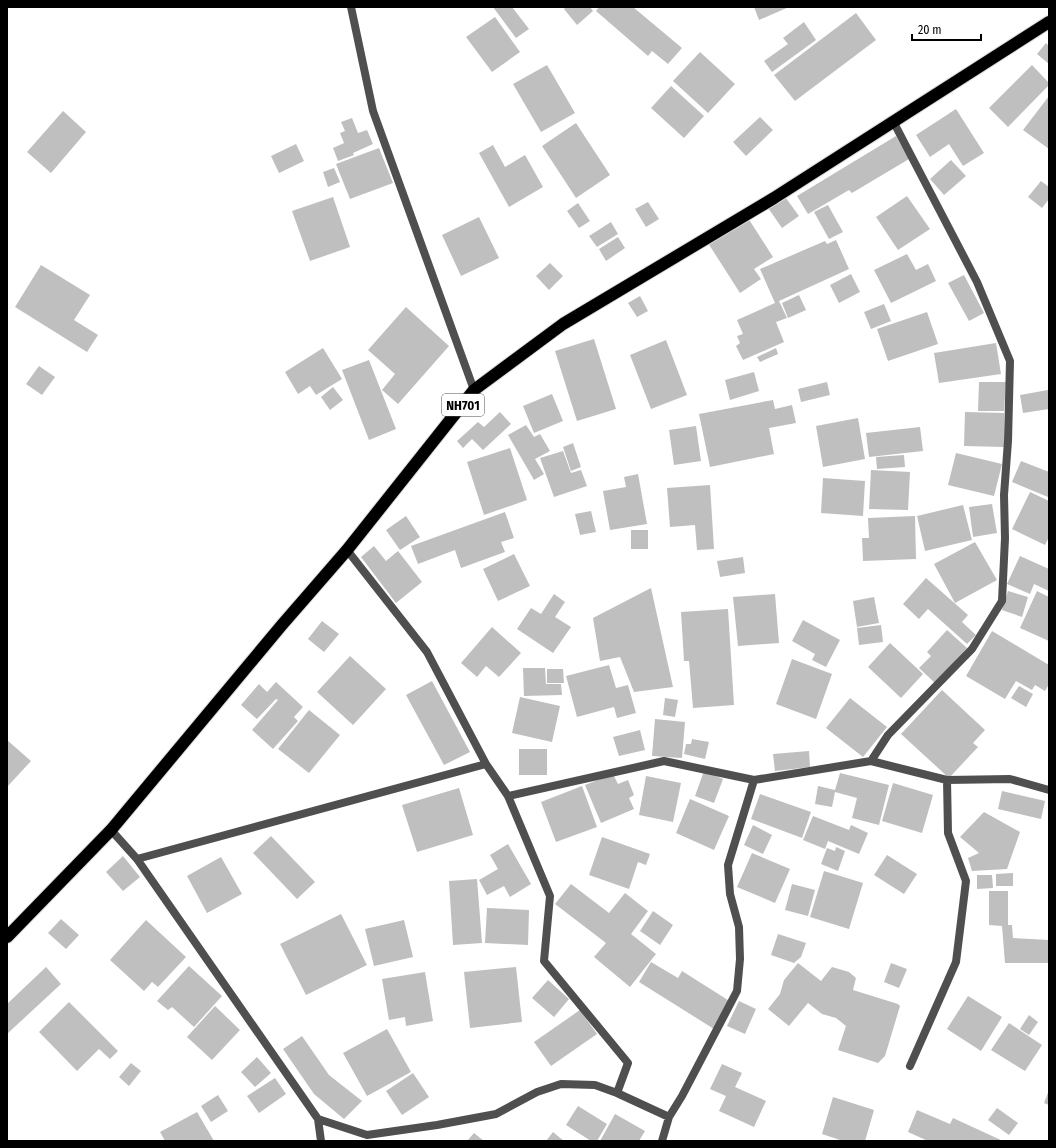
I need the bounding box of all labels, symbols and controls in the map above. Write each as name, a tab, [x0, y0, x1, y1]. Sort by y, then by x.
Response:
scale bar	[912, 16, 981, 42]
text: 20 m	[918, 23, 942, 37]
road number: NH701	[442, 394, 484, 416]

